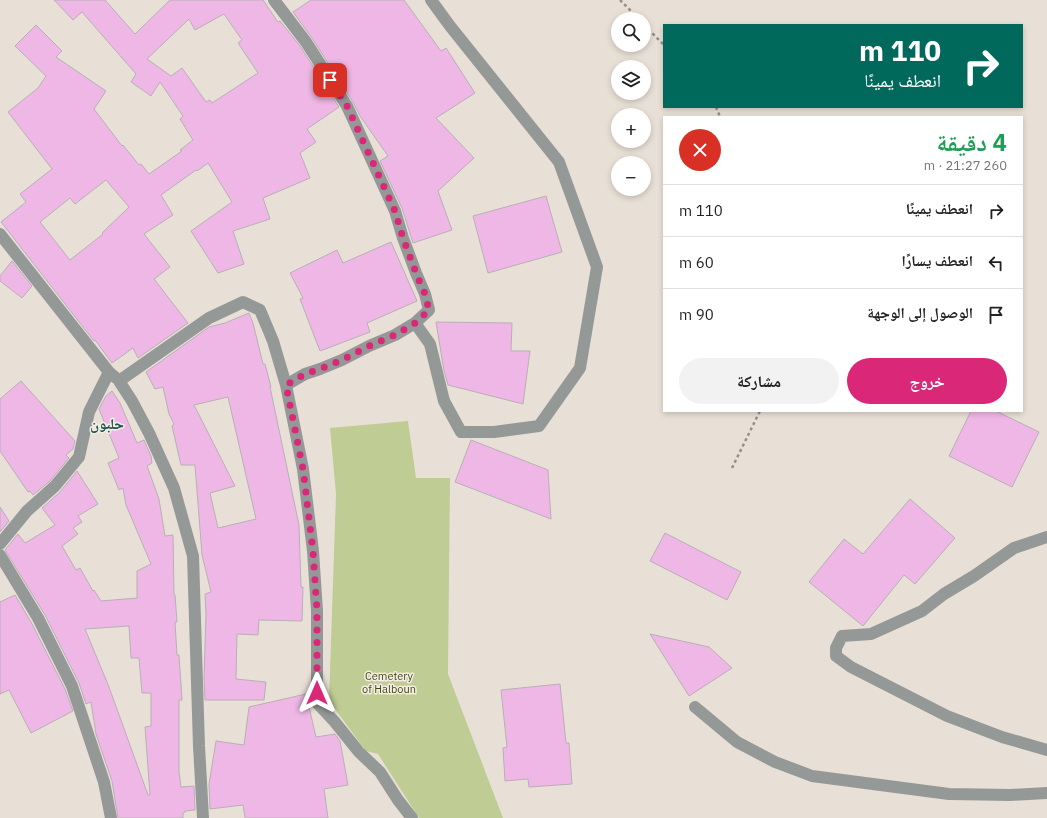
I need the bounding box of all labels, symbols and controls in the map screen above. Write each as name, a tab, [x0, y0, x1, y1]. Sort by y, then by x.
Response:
map controls	[611, 12, 651, 196]
button: search	[611, 12, 651, 52]
text: 110 m	[859, 32, 941, 69]
icon: right	[955, 40, 1007, 92]
button: layers	[611, 60, 651, 100]
pin	[313, 63, 347, 97]
icon: arrive	[319, 69, 341, 91]
text: انعطف يمينًا	[864, 69, 941, 92]
button: +	[611, 108, 651, 148]
text: 4 دقيقة	[937, 126, 1007, 158]
button: close	[679, 129, 721, 171]
button: −	[611, 156, 651, 196]
text: 260 m · 21:27	[924, 157, 1007, 174]
text: انعطف يمينًا	[906, 199, 973, 218]
icon: right	[985, 200, 1007, 222]
text: 110 m	[679, 201, 723, 220]
text: انعطف يسارًا	[901, 251, 973, 270]
icon: left	[985, 252, 1007, 274]
text: 60 m	[679, 253, 714, 272]
text: الوصول إلى الوجهة	[867, 303, 973, 322]
icon: arrive	[985, 304, 1007, 326]
text: 90 m	[679, 305, 714, 324]
button: مشاركة	[679, 358, 839, 404]
button: خروج	[847, 358, 1007, 404]
district label: حلبون	[90, 414, 124, 433]
park label: Cemetery of Halboun	[362, 669, 416, 696]
position arrow	[296, 672, 338, 714]

